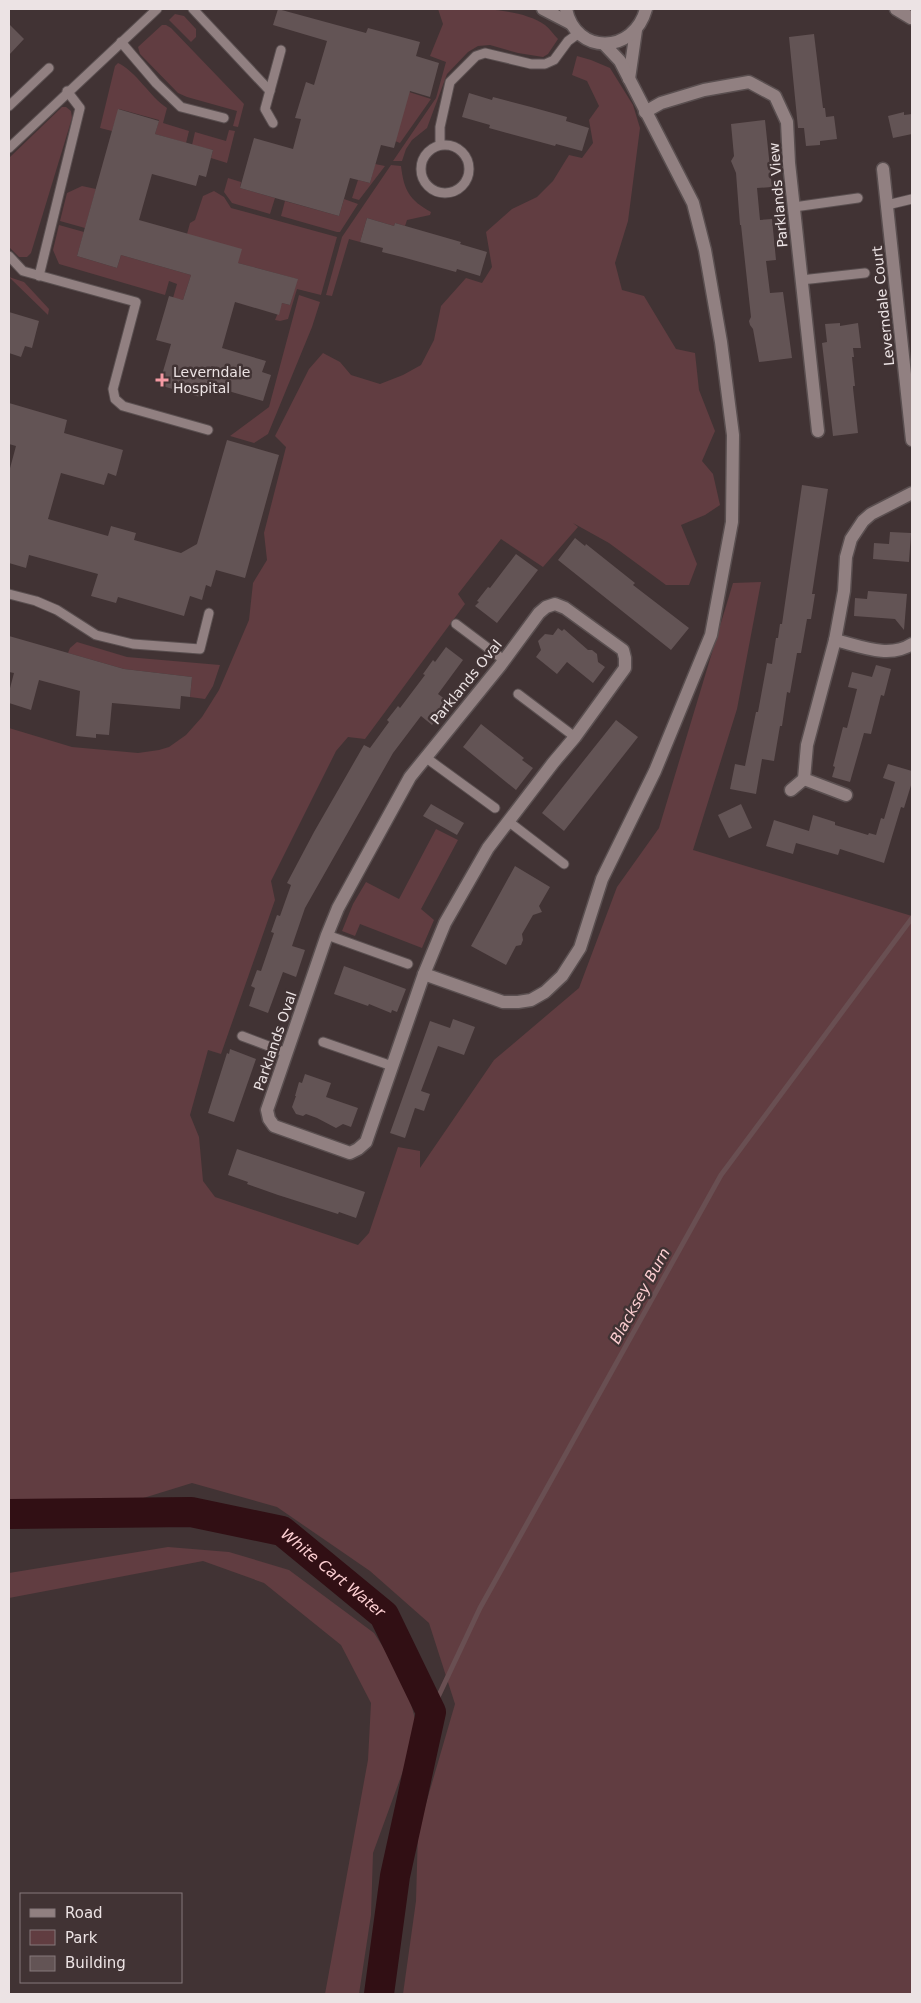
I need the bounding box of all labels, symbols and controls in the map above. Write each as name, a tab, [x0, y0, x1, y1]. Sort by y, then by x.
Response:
street label: Parklands View	[765, 142, 791, 248]
street label: Leverndale Court	[869, 245, 897, 367]
place label: Leverndale Hospital	[173, 364, 250, 396]
marker: Leverndale Hospital	[155, 373, 169, 387]
street label: Parklands Oval	[427, 637, 505, 727]
street label: Parklands Oval	[251, 989, 299, 1093]
water label: Blacksey Burn	[606, 1245, 674, 1347]
water label: White Cart Water	[277, 1525, 389, 1622]
legend	[20, 1893, 182, 1983]
text: Road	[65, 1904, 103, 1922]
text: Park	[65, 1929, 98, 1947]
text: Building	[65, 1954, 126, 1972]

